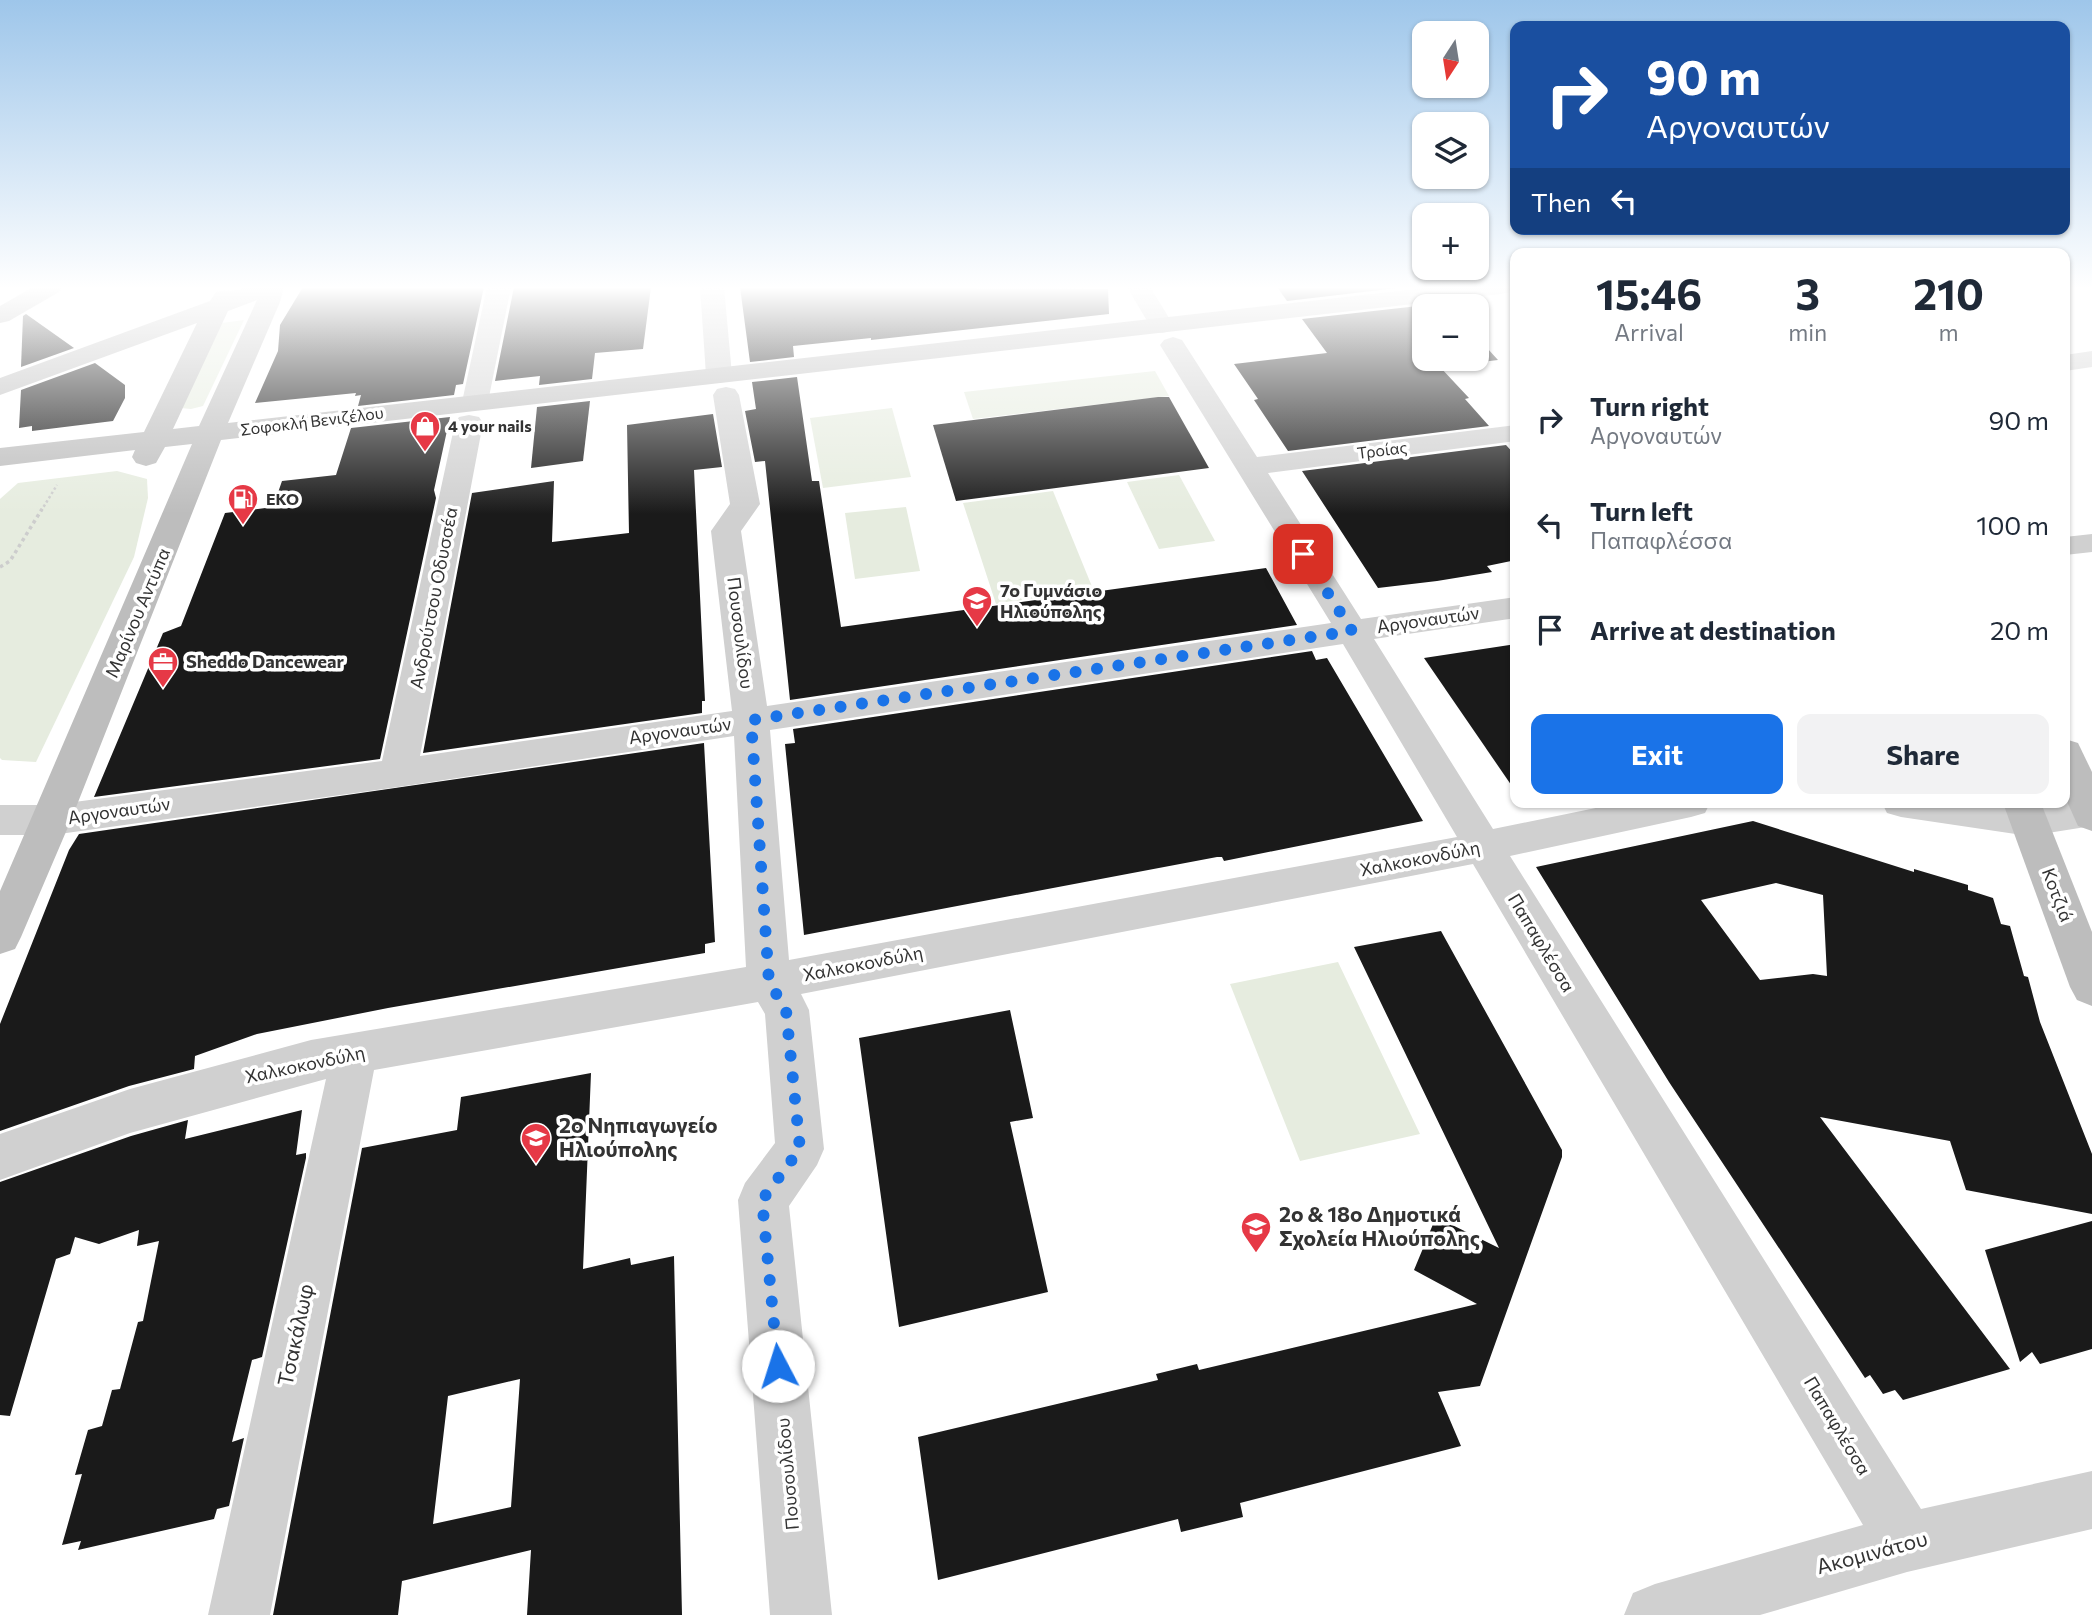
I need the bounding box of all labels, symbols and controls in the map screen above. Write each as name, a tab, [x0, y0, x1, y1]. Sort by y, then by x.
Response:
north arrow	[1412, 21, 1489, 98]
map controls	[1412, 21, 1489, 371]
text: 90 m	[1646, 45, 1761, 105]
icon: right	[1531, 49, 1622, 140]
text: Αργοναυτών	[1646, 105, 1830, 145]
button: layers	[1412, 112, 1489, 189]
icon: left	[1605, 182, 1643, 220]
text: Then	[1531, 186, 1591, 217]
button: +	[1412, 203, 1489, 280]
text: 15:46	[1596, 267, 1702, 319]
text: 3	[1795, 267, 1820, 319]
text: 210	[1913, 267, 1984, 319]
button: −	[1412, 294, 1489, 371]
text: Arrival	[1614, 318, 1684, 346]
text: min	[1788, 318, 1827, 346]
text: m	[1939, 318, 1959, 346]
text: Turn right	[1590, 390, 1709, 421]
icon: right	[1531, 401, 1569, 439]
street label: Σοφοκλή Βενιζέλου	[239, 402, 385, 439]
text: 90 m	[1989, 404, 2049, 435]
shop icon: 4 your nails	[408, 409, 442, 453]
place label: 4 your nails	[448, 416, 532, 435]
text: Αργοναυτών	[1590, 421, 1722, 449]
street label: Τροίας	[1356, 437, 1408, 462]
fuel station icon: EKO	[226, 482, 260, 526]
place label: EKO	[266, 489, 299, 508]
text: Turn left	[1590, 495, 1693, 526]
street label: Ανδρούτσου Οδυσσέα	[405, 505, 461, 691]
icon: left	[1531, 506, 1569, 544]
text: 100 m	[1976, 509, 2049, 540]
pin	[1273, 524, 1333, 584]
text: Παπαφλέσσα	[1590, 526, 1732, 554]
icon: arrive	[1284, 535, 1322, 573]
street label: Μαρίνου Αντύπα	[100, 544, 174, 681]
street label: Πουσουλίδου	[723, 576, 759, 690]
place label: 7ο Γυμνάσιο Ηλιούπολης	[1000, 579, 1102, 622]
school or university icon: 7ο Γυμνάσιο Ηλιούπολης	[960, 584, 994, 628]
street label: Αργοναυτών	[1375, 601, 1481, 637]
icon: arrive	[1531, 611, 1569, 649]
text: Arrive at destination	[1590, 614, 1836, 645]
text: 20 m	[1990, 614, 2049, 645]
office icon: Sheddo Dancewear	[146, 645, 180, 689]
place label: Sheddo Dancewear	[186, 650, 344, 672]
street label: Αργοναυτών	[627, 712, 733, 748]
button: Exit	[1531, 714, 1783, 794]
button: Share	[1797, 714, 2049, 794]
street label: Αργοναυτών	[66, 792, 172, 828]
street label: Χαλκοκονδύλη	[1358, 836, 1482, 880]
street label: Κοτζιά	[2038, 865, 2078, 925]
street label: Παπαφλέσσα	[1504, 889, 1580, 996]
street label: Χαλκοκονδύλη	[801, 941, 925, 985]
street label: Χαλκοκονδύλη	[243, 1041, 367, 1087]
place label: 2ο Νηπιαγωγείο Ηλιούπολης	[559, 1112, 718, 1161]
school or university icon: 2ο Νηπιαγωγείο Ηλιούπολης	[519, 1121, 553, 1165]
place label: 2ο & 18ο Δημοτικά Σχολεία Ηλιούπολης	[1279, 1201, 1480, 1250]
school or university icon: 2ο & 18ο Δημοτικά Σχολεία Ηλιούπολης	[1239, 1210, 1273, 1254]
street label: Τσακάλωφ	[272, 1281, 318, 1388]
position arrow	[741, 1329, 815, 1403]
street label: Παπαφλέσσα	[1800, 1372, 1876, 1479]
street label: Πουσουλίδου	[771, 1417, 803, 1531]
street label: Ακομινάτου	[1813, 1525, 1930, 1578]

